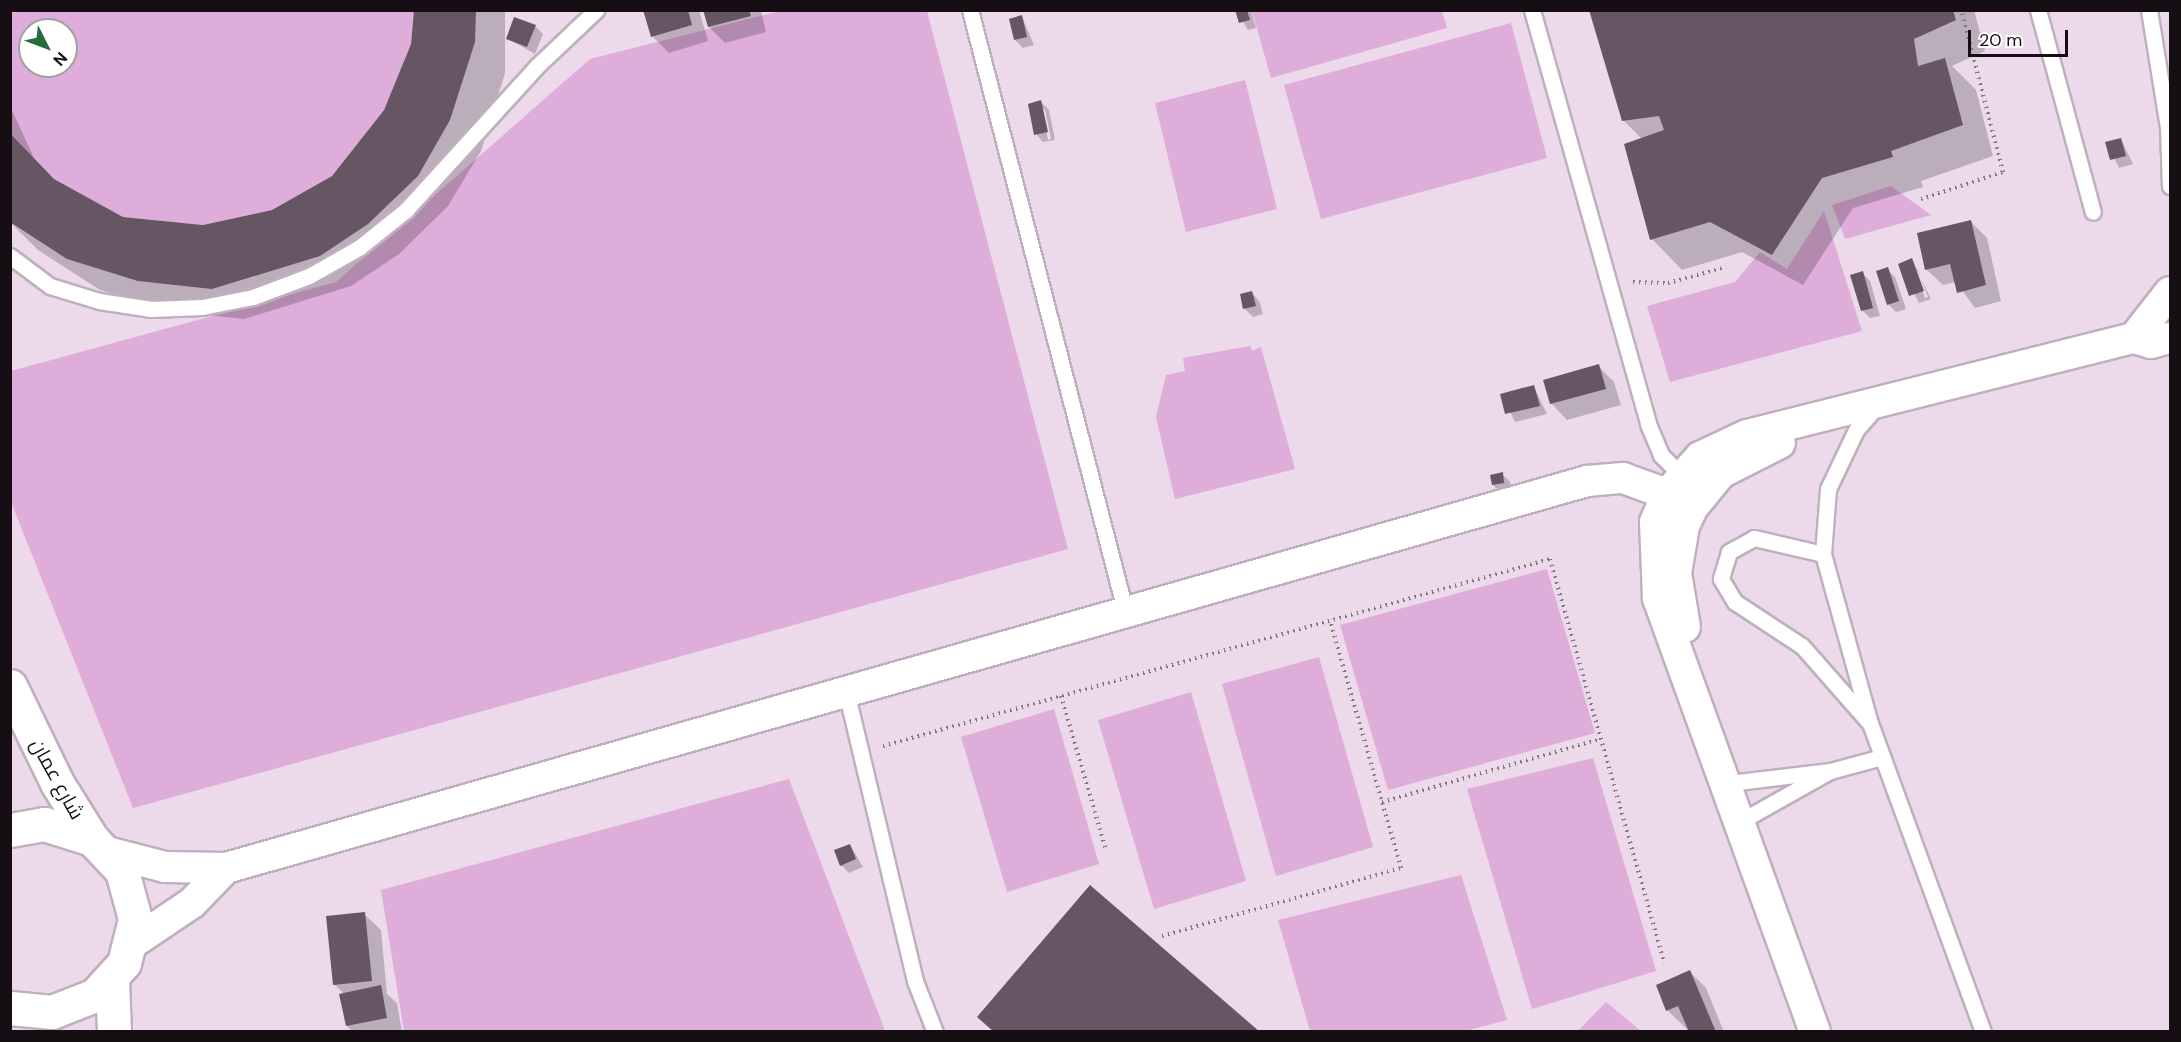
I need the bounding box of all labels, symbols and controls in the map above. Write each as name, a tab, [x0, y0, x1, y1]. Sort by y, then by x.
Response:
north arrow	[18, 18, 78, 78]
scale bar	[1971, 18, 2072, 56]
text: 20 m	[1979, 28, 2022, 52]
text: N	[49, 48, 72, 70]
street label: شارع عمان	[25, 734, 89, 824]

